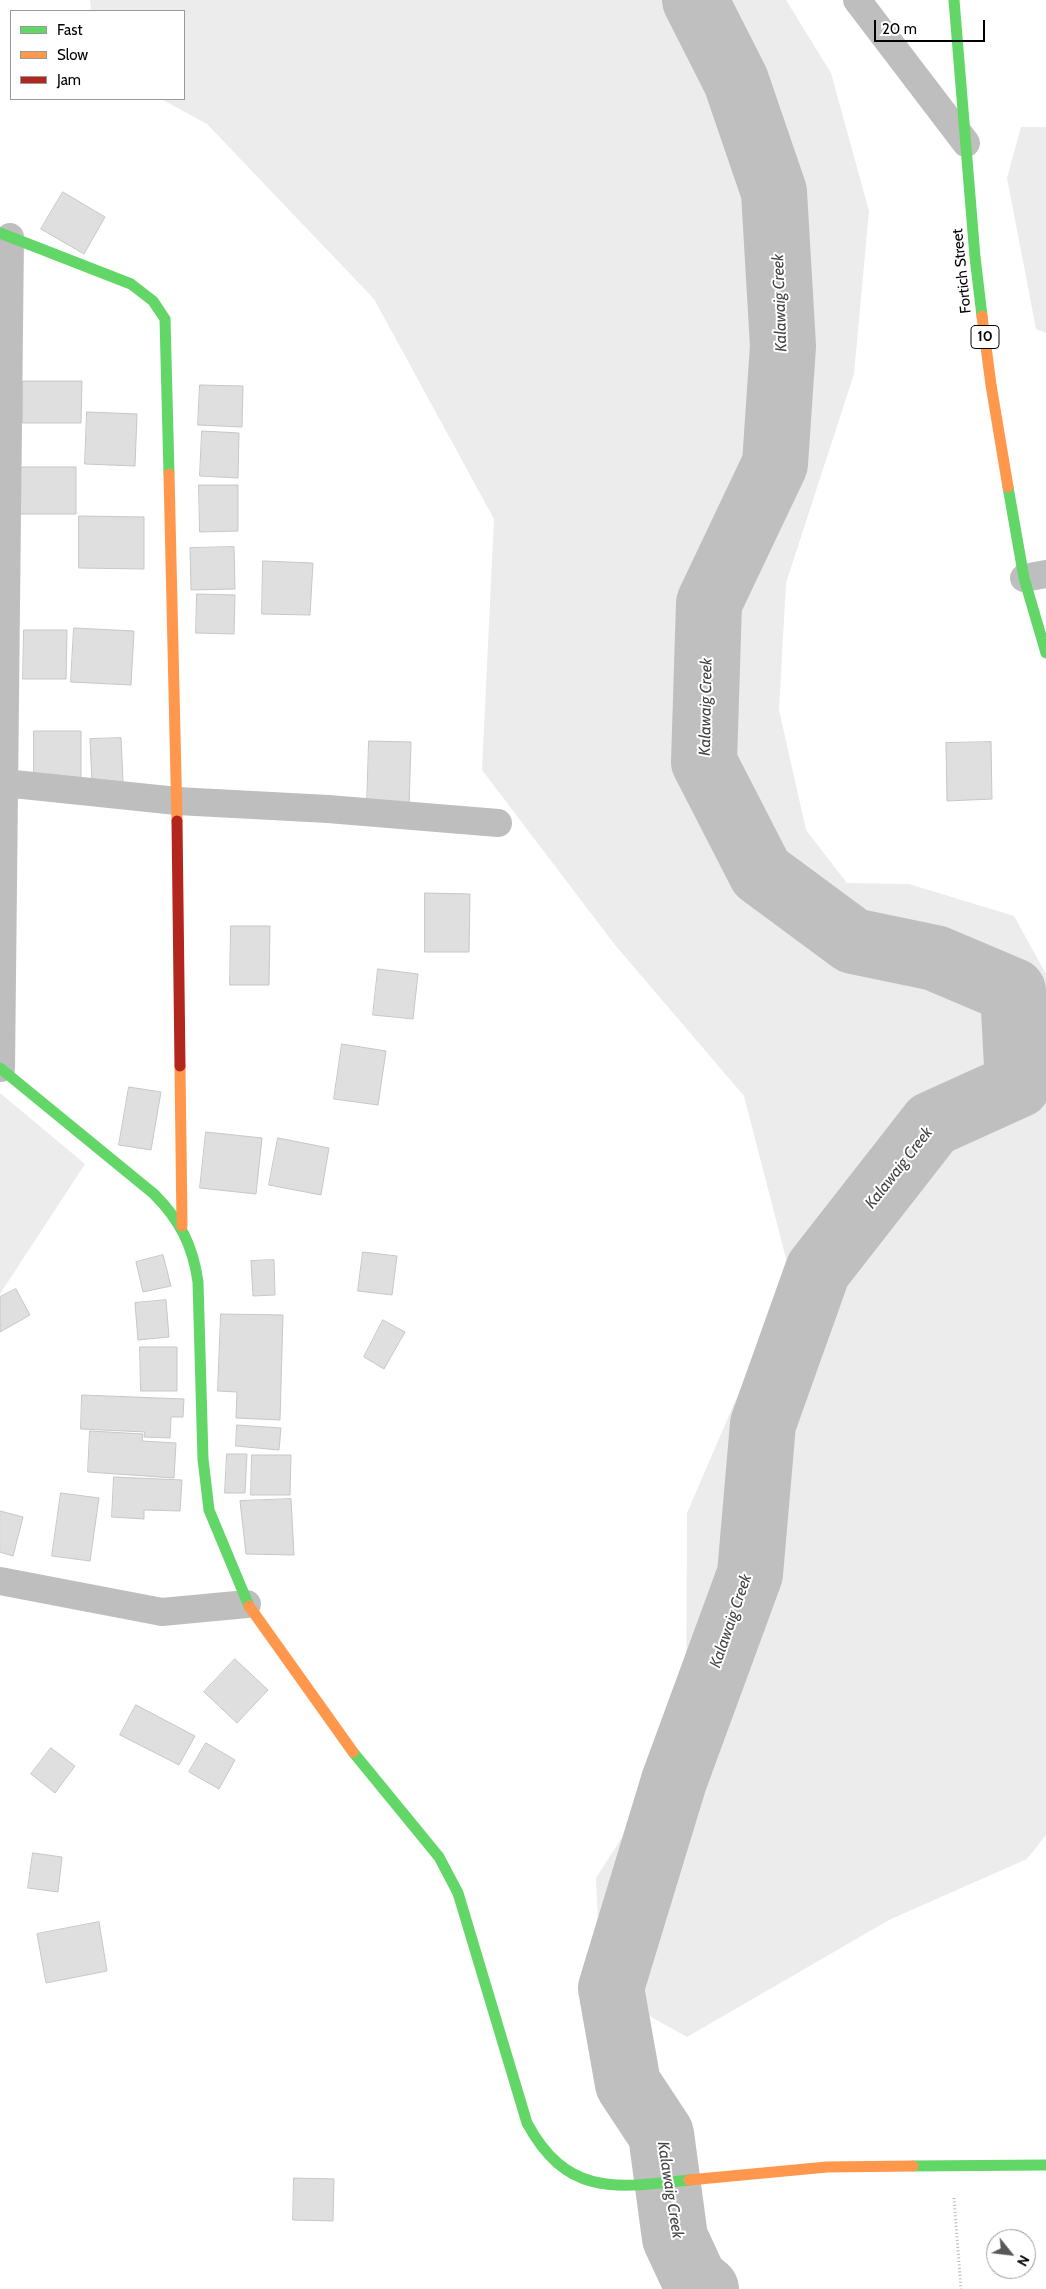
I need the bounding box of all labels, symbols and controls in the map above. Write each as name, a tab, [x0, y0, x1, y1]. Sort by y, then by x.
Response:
legend	[10, 10, 185, 100]
scale bar	[876, 10, 987, 42]
text: 20 m	[882, 20, 917, 38]
text: Fast	[57, 21, 82, 39]
text: Slow	[57, 46, 88, 64]
text: Jam	[57, 71, 81, 89]
street label: Fortich Street	[949, 228, 975, 314]
water label: Kalawaig Creek	[769, 254, 791, 352]
road number: 10	[971, 326, 999, 348]
water label: Kalawaig Creek	[696, 658, 716, 756]
water label: Kalawaig Creek	[861, 1123, 937, 1213]
water label: Kalawaig Creek	[706, 1572, 756, 1670]
water label: Kalawaig Creek	[653, 2140, 687, 2240]
north arrow	[986, 2229, 1036, 2279]
text: N	[1013, 2252, 1034, 2269]

